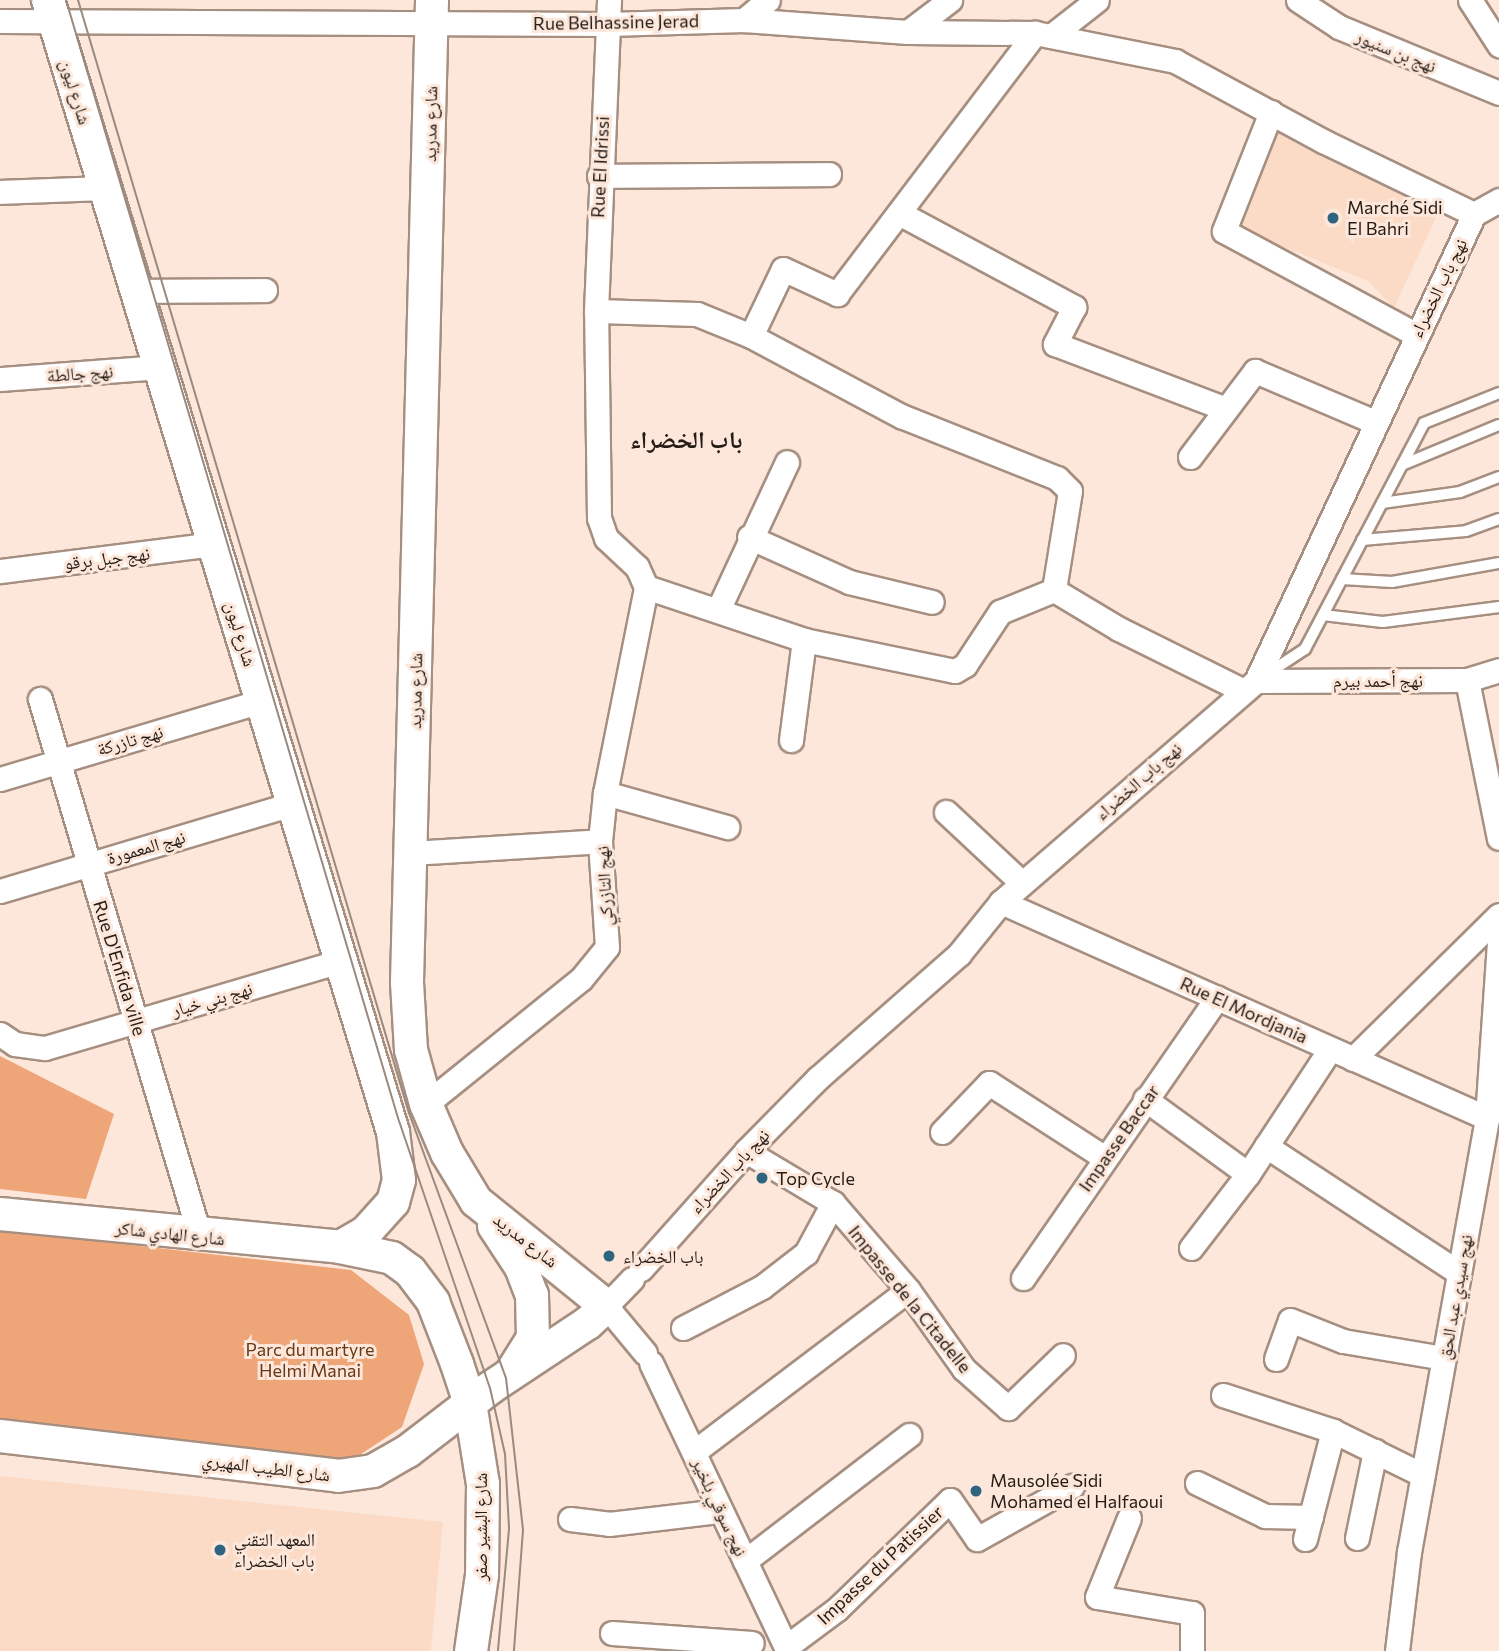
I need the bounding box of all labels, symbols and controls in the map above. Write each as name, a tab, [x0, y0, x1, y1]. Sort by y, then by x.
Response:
street label: Rue Belhassine Jerad	[533, 10, 699, 34]
street label: نهج بن سنيور	[1352, 25, 1440, 77]
street label: شارع ليون	[56, 57, 96, 127]
street label: شارع مدريد	[419, 86, 441, 162]
street label: Rue El Idrissi	[587, 116, 613, 218]
place label: Marché Sidi El Bahri	[1347, 197, 1443, 240]
marker: Marché Sidi El Bahri	[1325, 210, 1341, 226]
street label: نهج باب الخضراء	[1405, 235, 1471, 341]
street label: نهج جالطة	[46, 360, 114, 386]
district label: باب الخضراء	[630, 425, 742, 453]
street label: نهج جبل برقو	[63, 542, 151, 574]
street label: شارع ليون	[221, 599, 261, 669]
street label: شارع مدريد	[404, 653, 426, 729]
street label: نهج أحمد بيرم	[1333, 669, 1423, 691]
street label: نهج تازركة	[95, 720, 165, 760]
street label: نهج باب الخضراء	[1090, 738, 1186, 824]
street label: نهج المعمورة	[104, 826, 188, 868]
street label: نهج التازركي	[591, 845, 617, 927]
street label: Rue D'Enfida ville	[89, 898, 151, 1038]
street label: Rue El Mordjania	[1177, 972, 1311, 1048]
street label: نهج بني خيار	[169, 977, 255, 1021]
street label: Impasse Baccar	[1074, 1080, 1164, 1196]
street label: نهج باب الخضراء	[684, 1124, 774, 1218]
place label: Top Cycle	[776, 1167, 855, 1189]
marker: Top Cycle	[754, 1170, 770, 1186]
street label: شارع مدريد	[489, 1208, 563, 1272]
street label: شارع الهادي شاكر	[114, 1216, 226, 1250]
street label: Impasse de la Citadelle	[844, 1221, 976, 1377]
street label: نهج سيدي عبد الحق	[1433, 1233, 1477, 1361]
place label: باب الخضراء	[623, 1245, 703, 1267]
marker: باب الخضراء	[601, 1248, 617, 1264]
park label: Parc du martyre Helmi Manai	[245, 1339, 375, 1382]
street label: شارع الطيب المهيري	[201, 1448, 331, 1486]
street label: نهج سوقي بلخير	[688, 1454, 752, 1560]
place label: Mausolée Sidi Mohamed el Halfaoui	[990, 1470, 1163, 1512]
street label: شارع البشير صفر	[469, 1473, 491, 1581]
marker: Mausolée Sidi Mohamed el Halfaoui	[968, 1483, 984, 1499]
street label: Impasse du Patissier	[813, 1501, 947, 1629]
place label: المعهد التقني باب الخضراء	[234, 1529, 315, 1572]
marker: المعهد التقني باب الخضراء	[212, 1542, 228, 1558]

